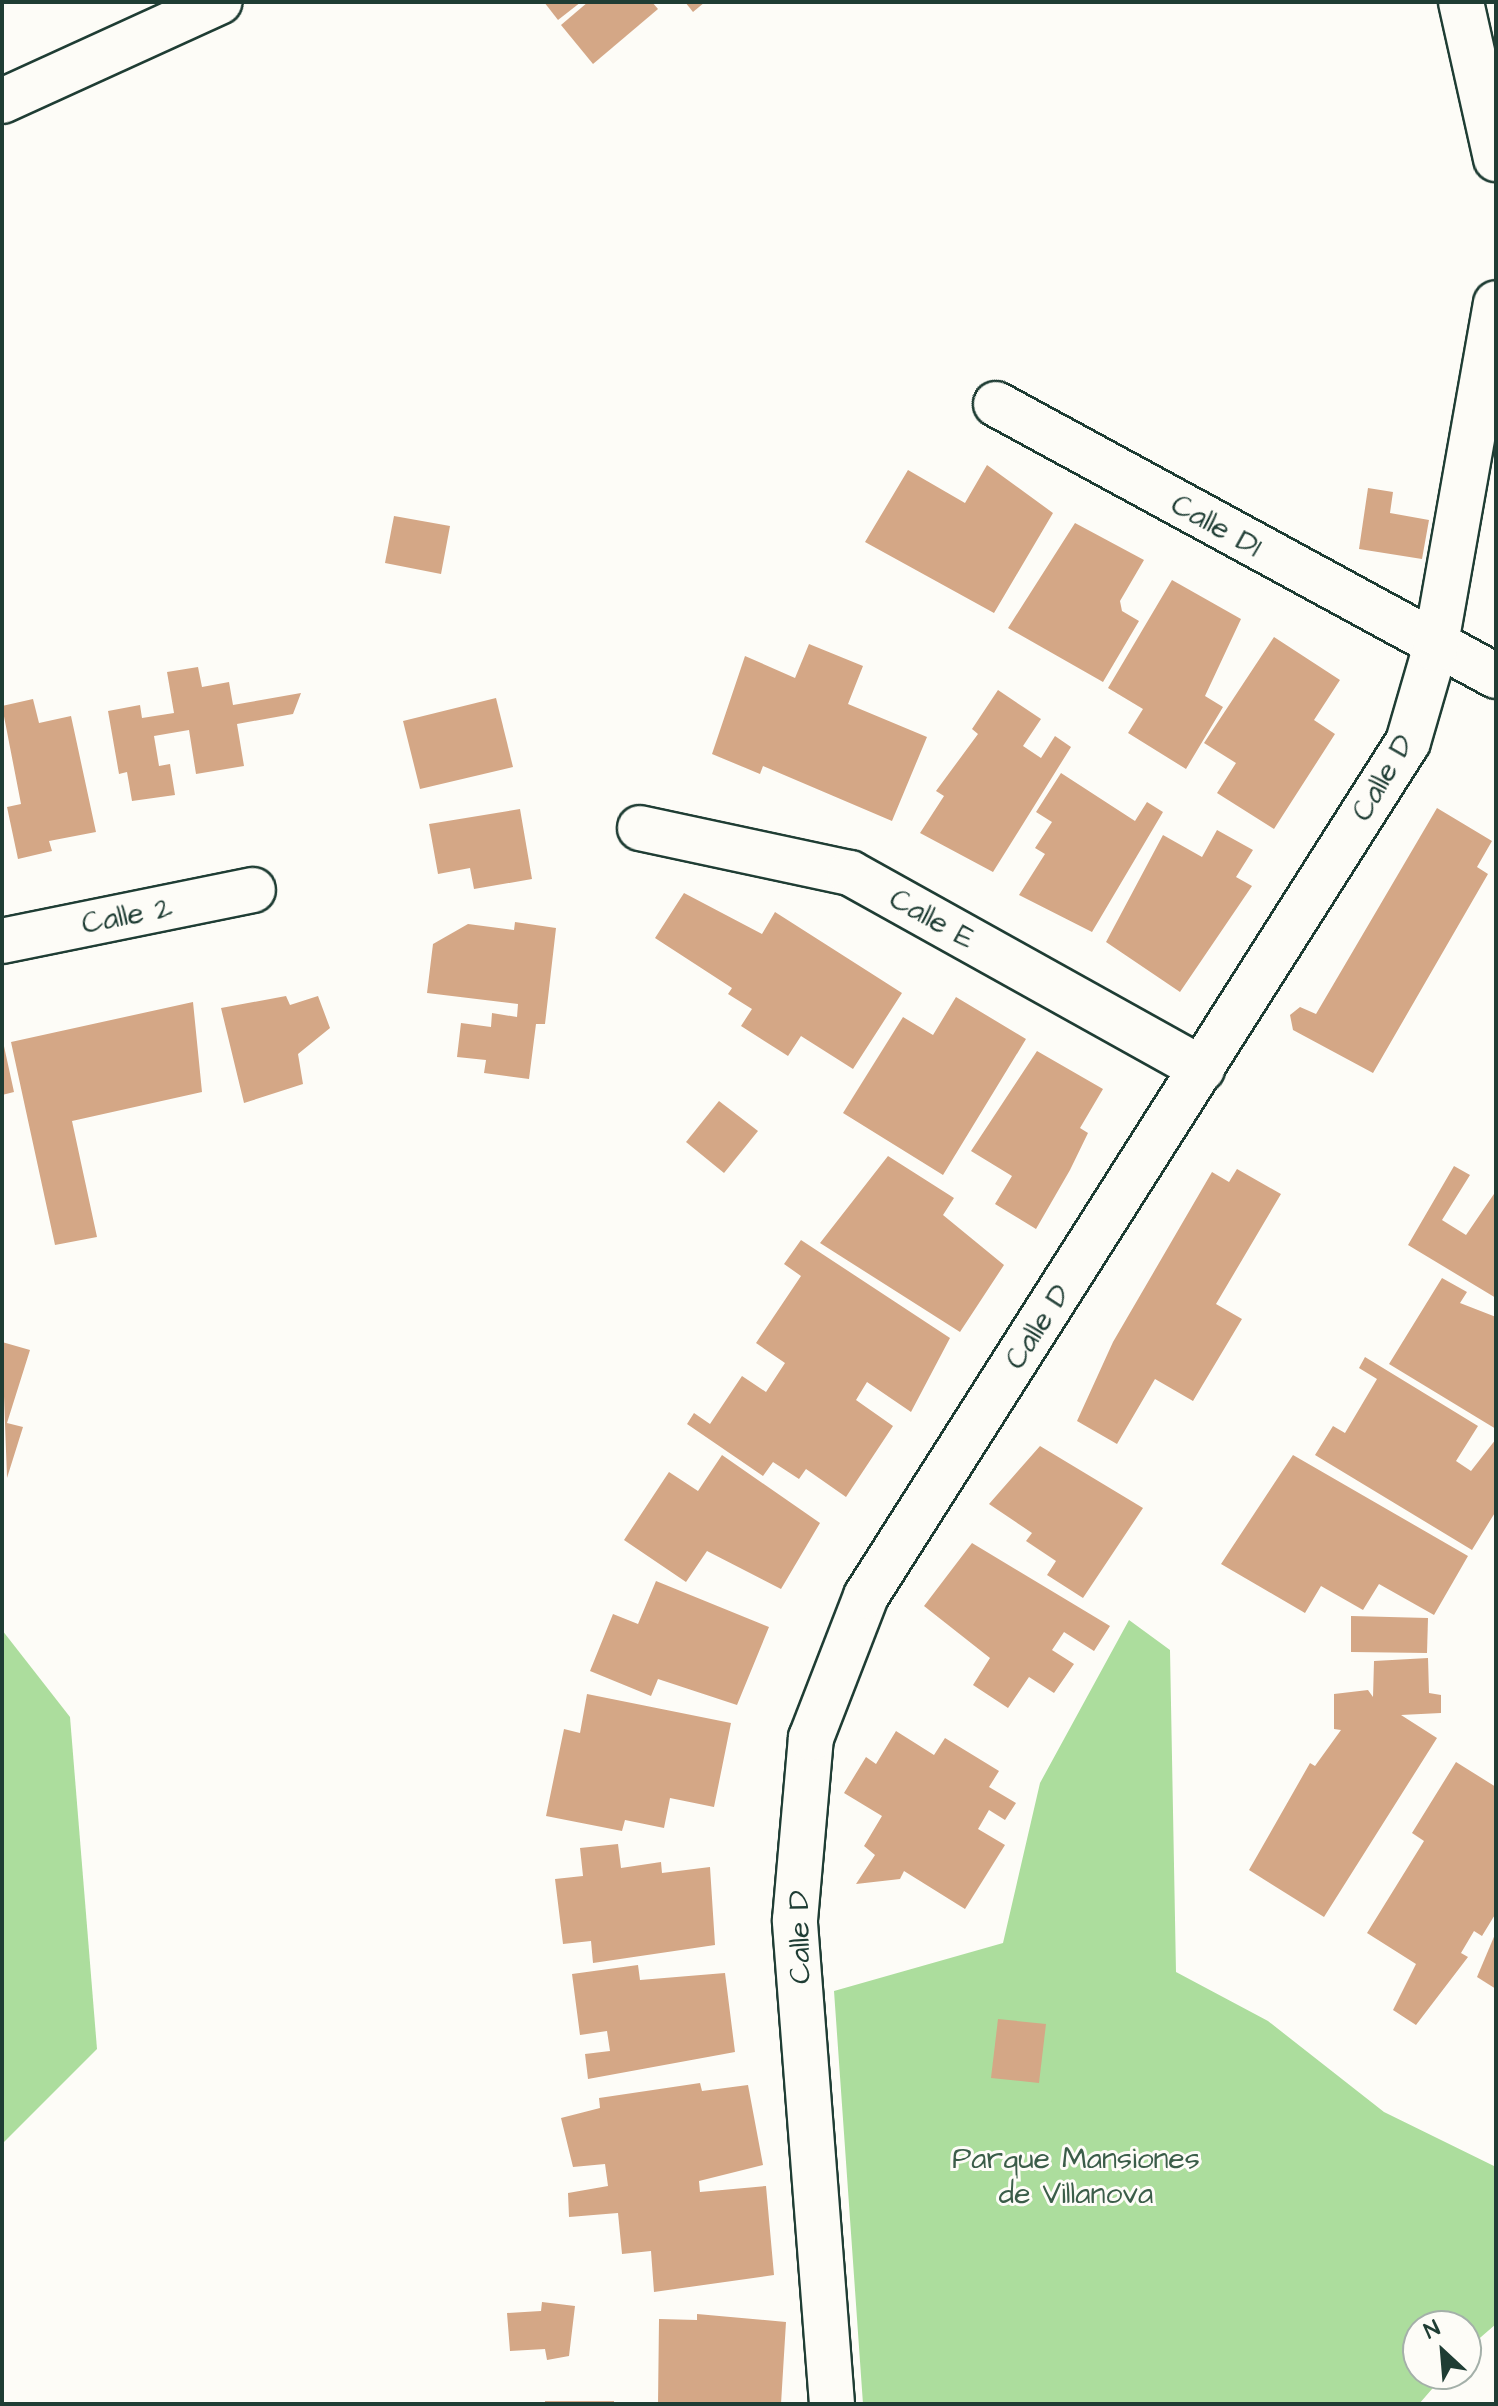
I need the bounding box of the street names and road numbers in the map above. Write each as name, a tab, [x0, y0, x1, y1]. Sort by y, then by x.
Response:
street label: Calle D1	[1165, 487, 1267, 565]
street label: Calle D	[1344, 728, 1422, 828]
street label: Calle E	[883, 881, 981, 957]
street label: Calle 2	[79, 890, 175, 942]
street label: Calle D	[997, 1278, 1079, 1376]
street label: Calle D	[781, 1890, 819, 1984]

